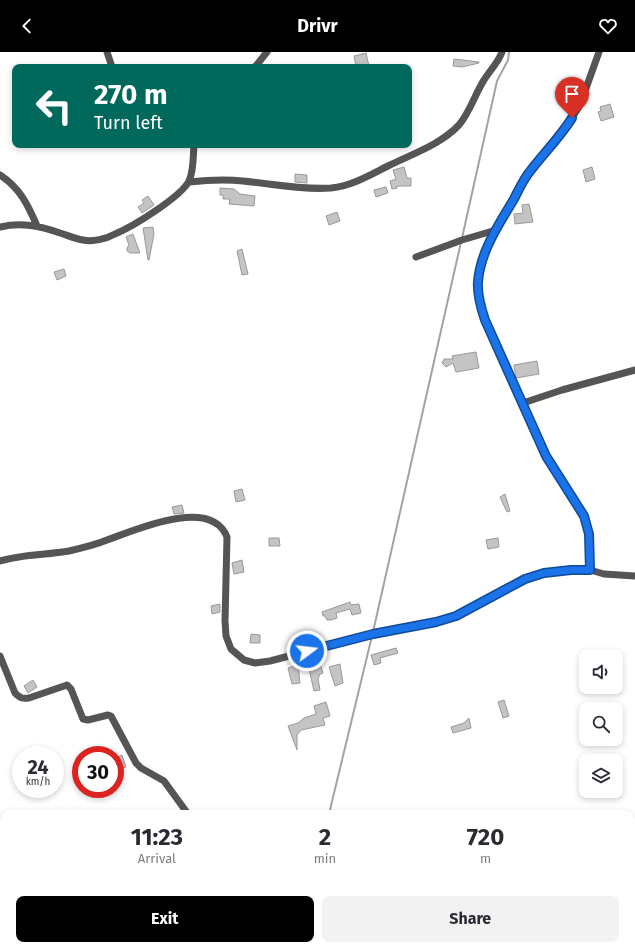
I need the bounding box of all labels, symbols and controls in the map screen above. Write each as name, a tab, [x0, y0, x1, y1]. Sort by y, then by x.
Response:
icon: back	[16, 15, 38, 37]
text: Drivr	[297, 15, 338, 37]
icon: heart	[597, 15, 619, 37]
pin	[555, 77, 589, 118]
text: 270 m	[94, 78, 168, 111]
icon: left	[28, 80, 80, 132]
icon: arrive	[561, 83, 583, 105]
text: Turn left	[94, 112, 163, 134]
position arrow	[286, 630, 328, 672]
map controls	[579, 650, 623, 798]
button: sound	[579, 650, 623, 694]
button: search	[579, 702, 623, 746]
speed limit sign: 30	[72, 746, 124, 798]
button: layers	[579, 754, 623, 798]
text: 24	[27, 755, 49, 779]
text: km/h	[26, 776, 50, 788]
text: 11:23	[131, 823, 183, 851]
text: 2	[319, 823, 331, 851]
text: 720	[467, 823, 504, 851]
text: Arrival	[138, 851, 176, 866]
text: min	[314, 851, 336, 866]
text: m	[480, 851, 491, 866]
button: Exit	[16, 896, 314, 942]
button: Share	[322, 896, 619, 942]

